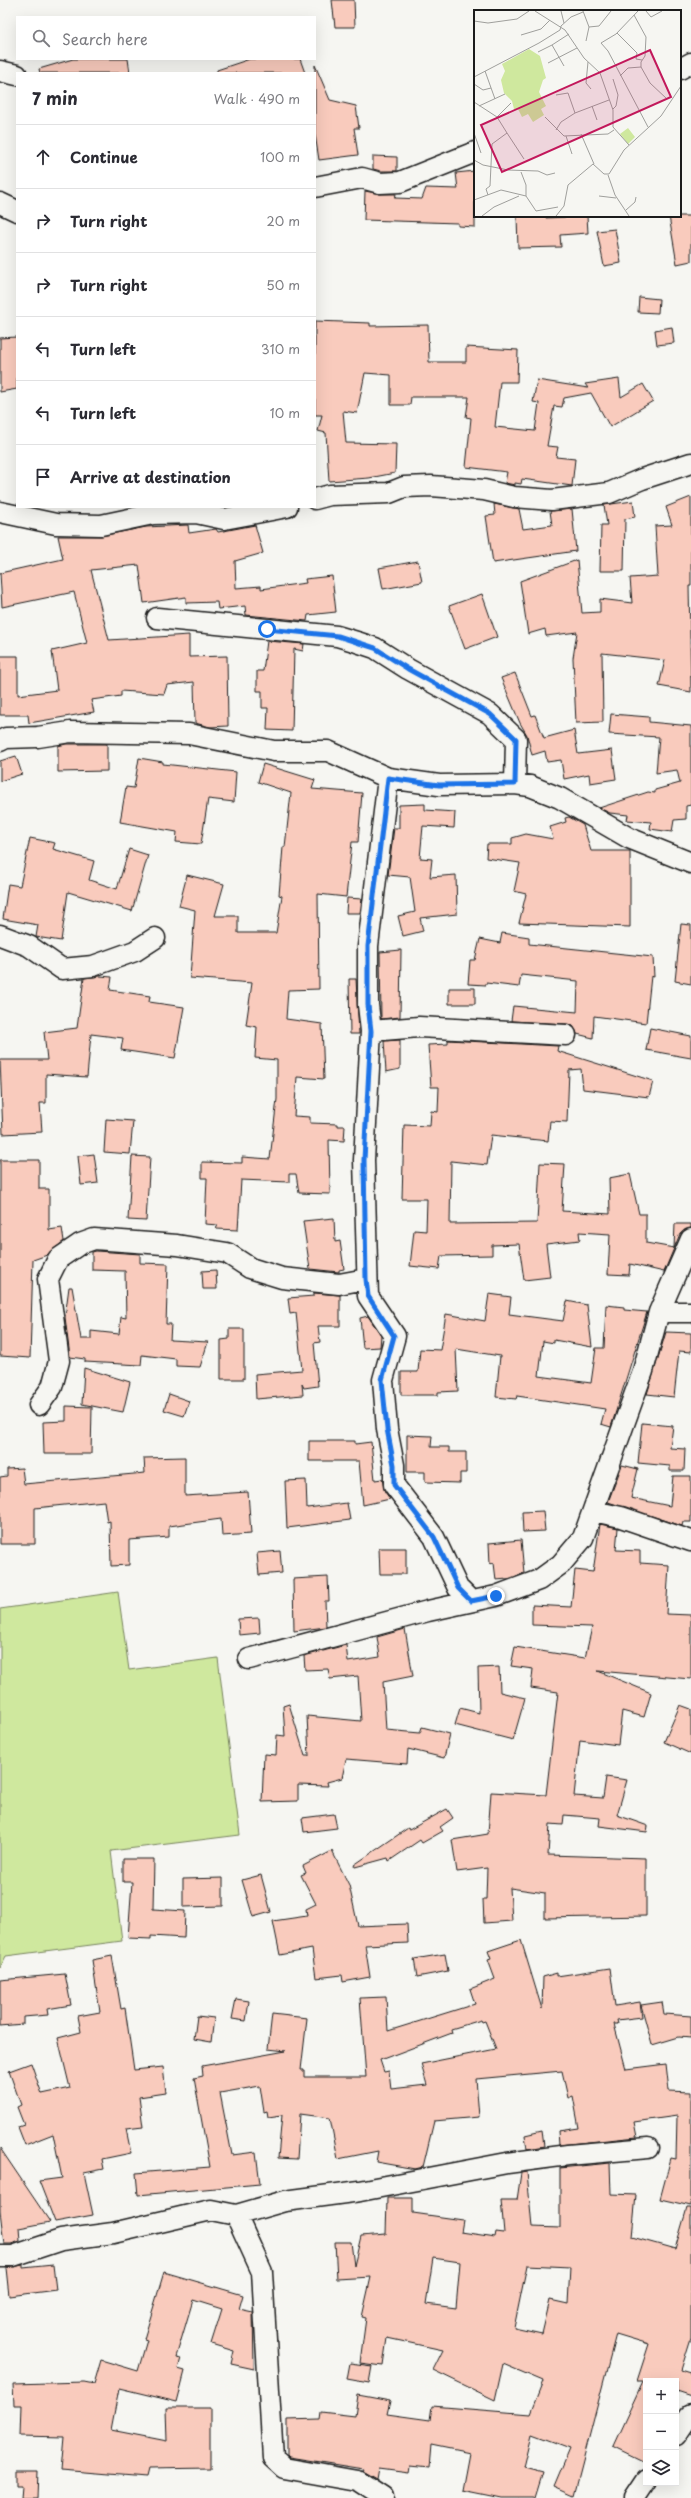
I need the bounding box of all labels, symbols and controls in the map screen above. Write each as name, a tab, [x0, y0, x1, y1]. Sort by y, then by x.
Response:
inset map	[474, 10, 681, 217]
search box	[16, 16, 316, 60]
icon: search	[30, 27, 52, 49]
text: Search here	[62, 27, 148, 50]
text: 7 min	[32, 85, 78, 111]
text: Walk · 490 m	[214, 89, 300, 108]
text: Continue	[70, 145, 138, 168]
icon: ahead	[32, 146, 54, 168]
text: 100 m	[260, 147, 300, 166]
text: Turn right	[70, 209, 147, 232]
icon: right	[32, 210, 54, 232]
text: 20 m	[266, 211, 300, 230]
text: Turn right	[70, 273, 147, 296]
icon: right	[32, 274, 54, 296]
text: 50 m	[266, 275, 300, 294]
text: Turn left	[70, 337, 136, 360]
icon: left	[32, 338, 54, 360]
text: 310 m	[261, 339, 300, 358]
text: Turn left	[70, 401, 136, 424]
icon: left	[32, 402, 54, 424]
text: 10 m	[270, 403, 300, 422]
text: Arrive at destination	[70, 465, 231, 488]
icon: arrive	[32, 466, 54, 488]
route start	[258, 620, 276, 638]
route end	[487, 1587, 505, 1605]
map controls	[643, 2378, 679, 2486]
button: +	[643, 2378, 679, 2414]
button: −	[643, 2414, 679, 2450]
button: layers	[643, 2450, 679, 2486]

